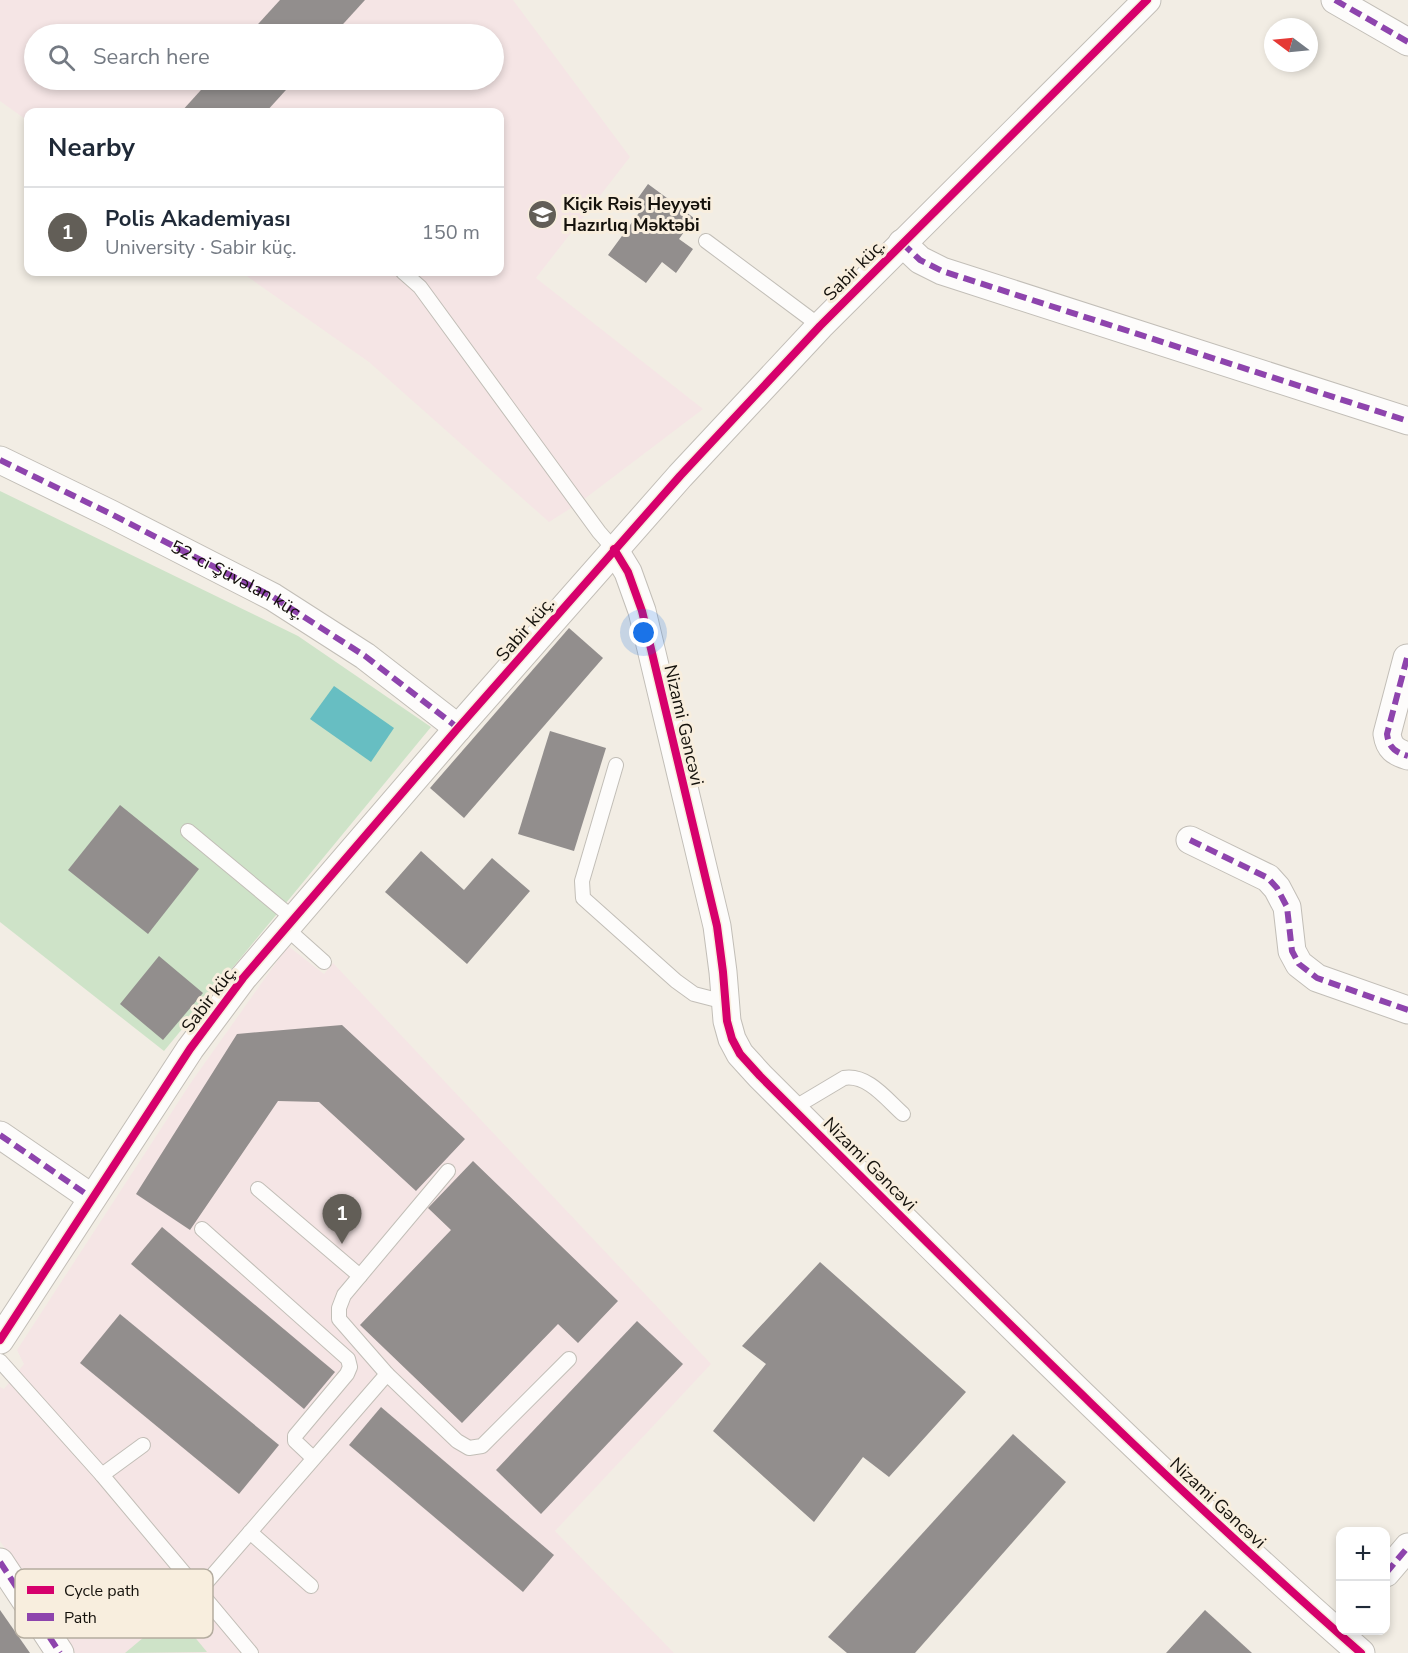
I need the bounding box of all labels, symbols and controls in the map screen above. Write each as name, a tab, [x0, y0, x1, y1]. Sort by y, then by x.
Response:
north arrow	[1264, 18, 1318, 72]
search box	[24, 24, 504, 90]
icon: search	[45, 41, 78, 74]
text: Search here	[93, 42, 210, 72]
text: Nearby	[48, 130, 135, 165]
place label: Kiçik Rəis Heyyəti Hazırlıq Məktəbi	[563, 192, 711, 237]
school or university icon: Kiçik Rəis Heyyəti Hazırlıq Məktəbi	[526, 198, 558, 230]
text: Polis Akademiyası	[105, 204, 291, 234]
text: 1	[62, 219, 74, 246]
text: 150 m	[422, 219, 480, 246]
text: University · Sabir küç.	[105, 234, 297, 261]
street label: Sabir küç.	[818, 234, 890, 306]
street label: 52-ci Şüvəlan küç.	[167, 535, 309, 626]
street label: Sabir küç.	[490, 592, 560, 666]
your location	[629, 618, 658, 647]
street label: Nizami Gəncəvi	[658, 662, 710, 788]
street label: Sabir küç.	[176, 961, 242, 1037]
street label: Nizami Gəncəvi	[818, 1112, 922, 1216]
pin: 1	[322, 1194, 362, 1244]
street label: Nizami Gəncəvi	[1165, 1452, 1271, 1554]
map controls	[1336, 1527, 1390, 1635]
button: +	[1336, 1527, 1390, 1581]
legend	[15, 1569, 213, 1638]
text: Cycle path	[64, 1580, 140, 1602]
button: −	[1336, 1581, 1390, 1635]
text: Path	[64, 1607, 97, 1629]

